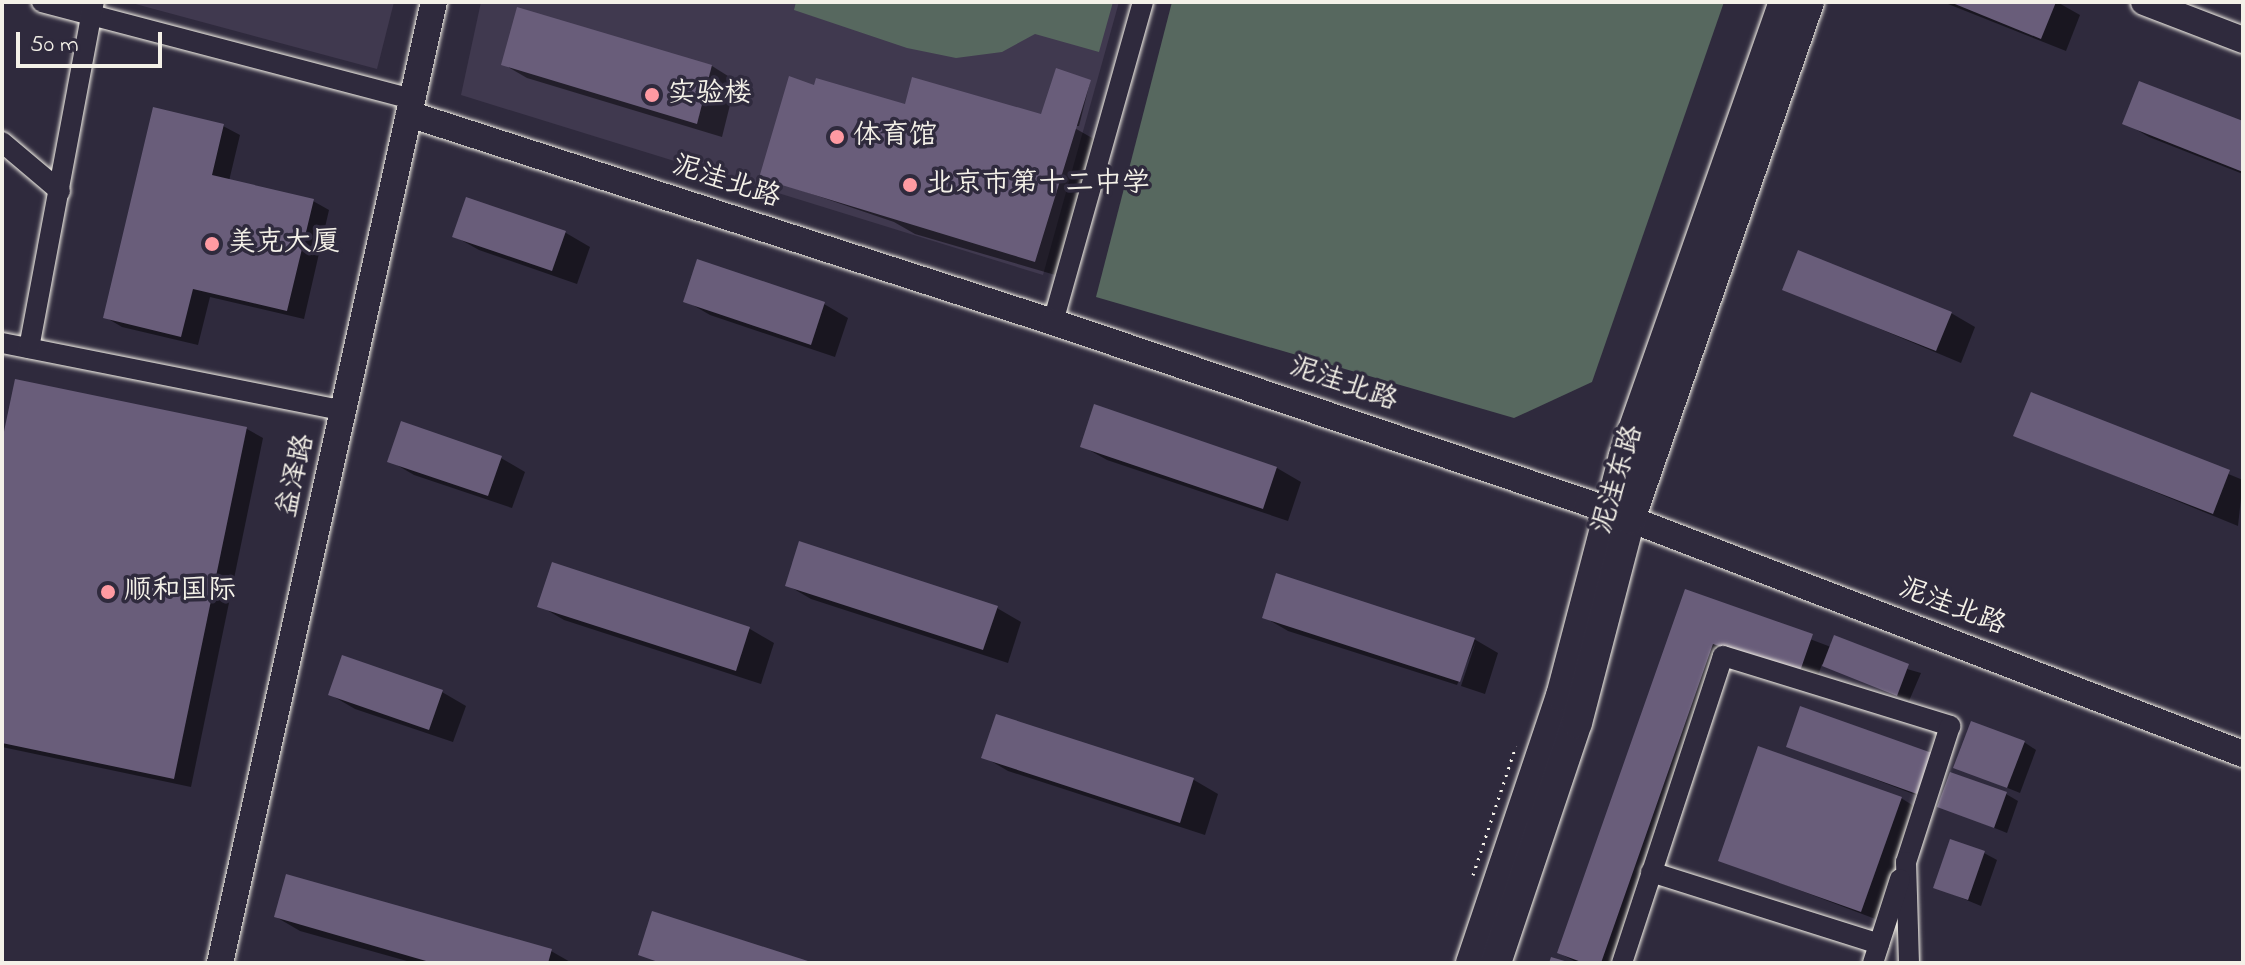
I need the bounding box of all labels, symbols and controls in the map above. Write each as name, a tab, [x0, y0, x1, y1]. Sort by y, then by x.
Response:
scale bar	[20, 16, 166, 66]
text: 50 m	[30, 28, 79, 63]
place label: 实验楼	[668, 78, 752, 112]
marker: 实验楼	[643, 86, 661, 104]
place label: 体育馆	[853, 120, 937, 154]
marker: 体育馆	[828, 128, 846, 146]
street label: 泥洼北路	[668, 150, 784, 216]
place label: 北京市第十二中学	[926, 168, 1150, 202]
marker: 北京市第十二中学	[901, 176, 919, 194]
place label: 美克大厦	[228, 227, 340, 261]
marker: 美克大厦	[203, 235, 221, 253]
street label: 泥洼北路	[1285, 351, 1401, 419]
street label: 泥洼东路	[1587, 422, 1651, 538]
street label: 益泽路	[271, 431, 323, 521]
street label: 泥洼北路	[1894, 572, 2010, 644]
place label: 顺和国际	[124, 575, 236, 609]
marker: 顺和国际	[99, 583, 117, 601]

